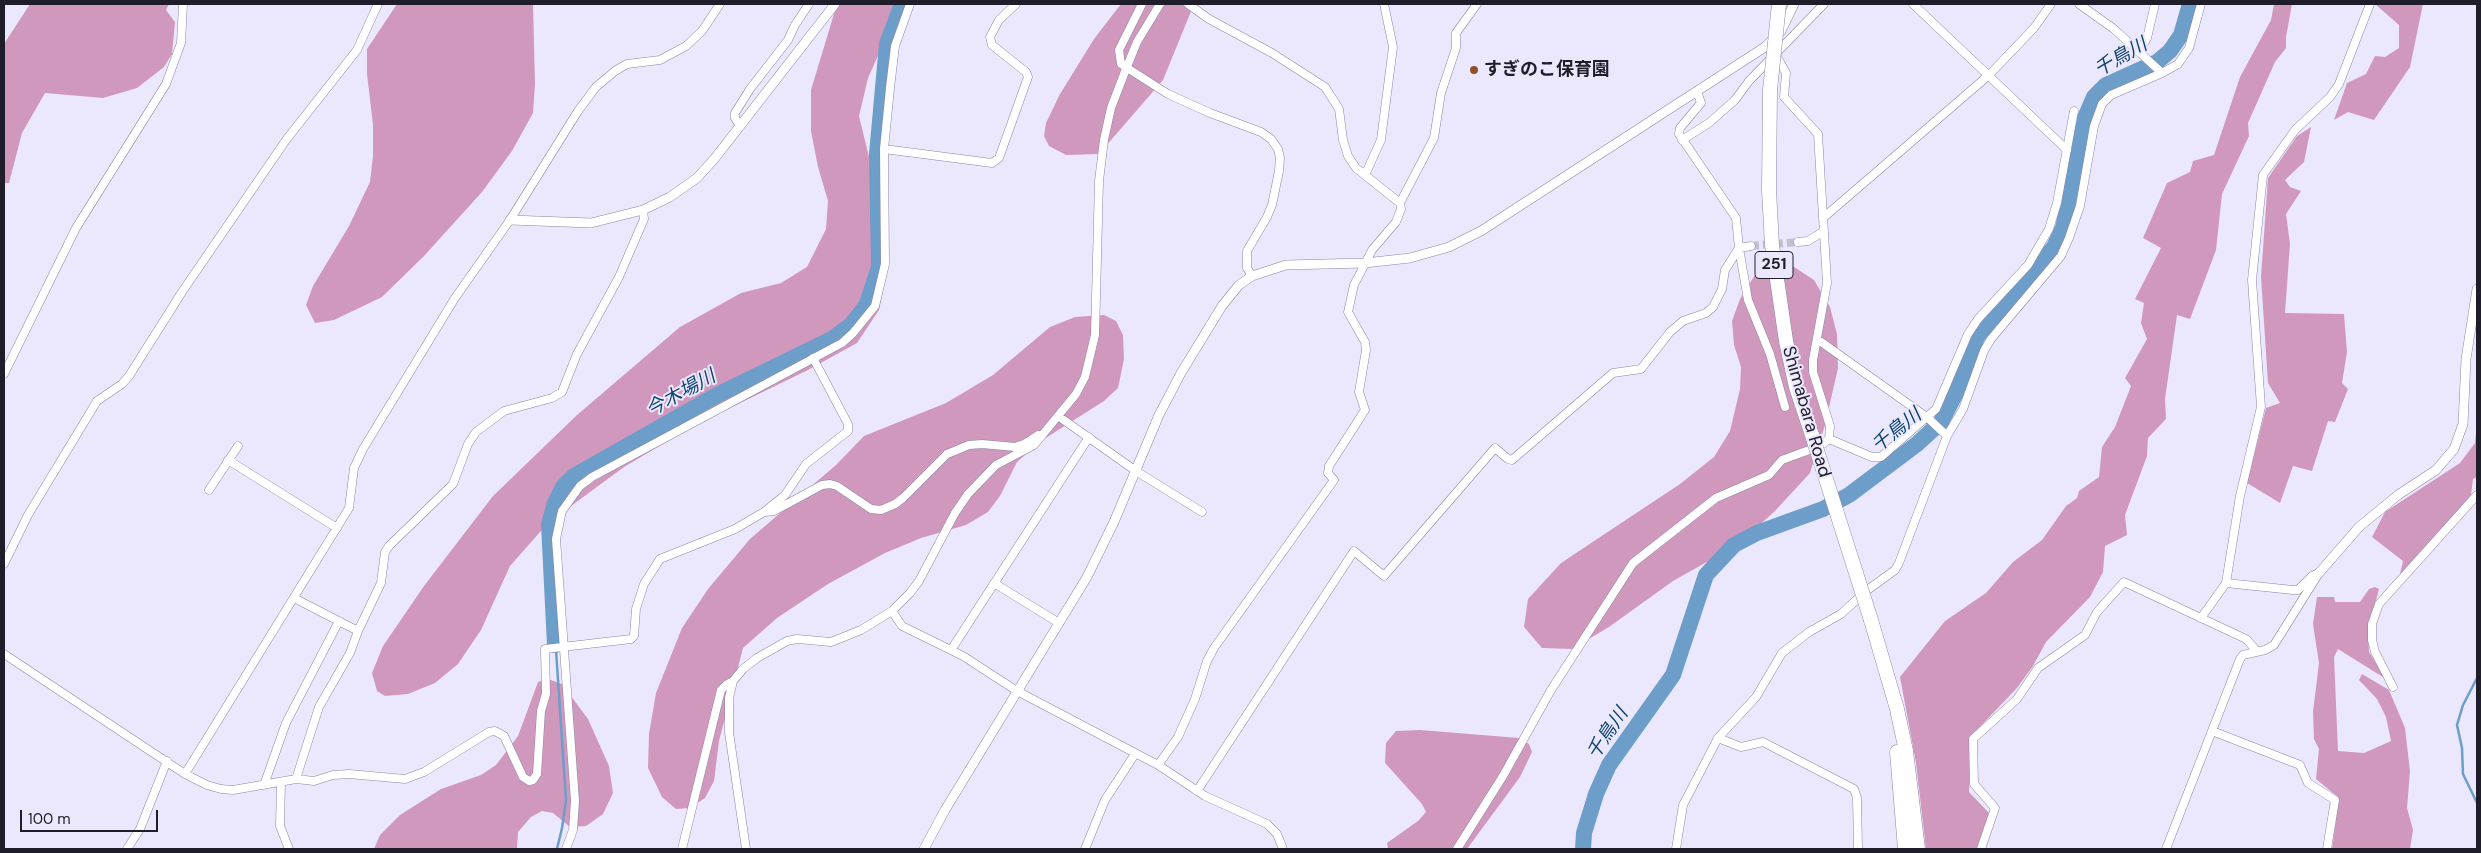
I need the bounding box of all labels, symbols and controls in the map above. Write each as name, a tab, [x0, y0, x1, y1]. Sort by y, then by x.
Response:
water label: 千鳥川	[2091, 34, 2151, 82]
place label: すぎのこ保育園	[1484, 59, 1610, 81]
marker: すぎのこ保育園	[1468, 64, 1480, 76]
road number: 251	[1755, 252, 1793, 278]
street label: Shimabara Road	[1777, 344, 1835, 480]
water label: 今木場川	[642, 366, 720, 422]
water label: 千鳥川	[1868, 404, 1926, 458]
water label: 千鳥川	[1583, 704, 1633, 764]
scale bar	[22, 800, 160, 832]
text: 100 m	[28, 809, 71, 829]

